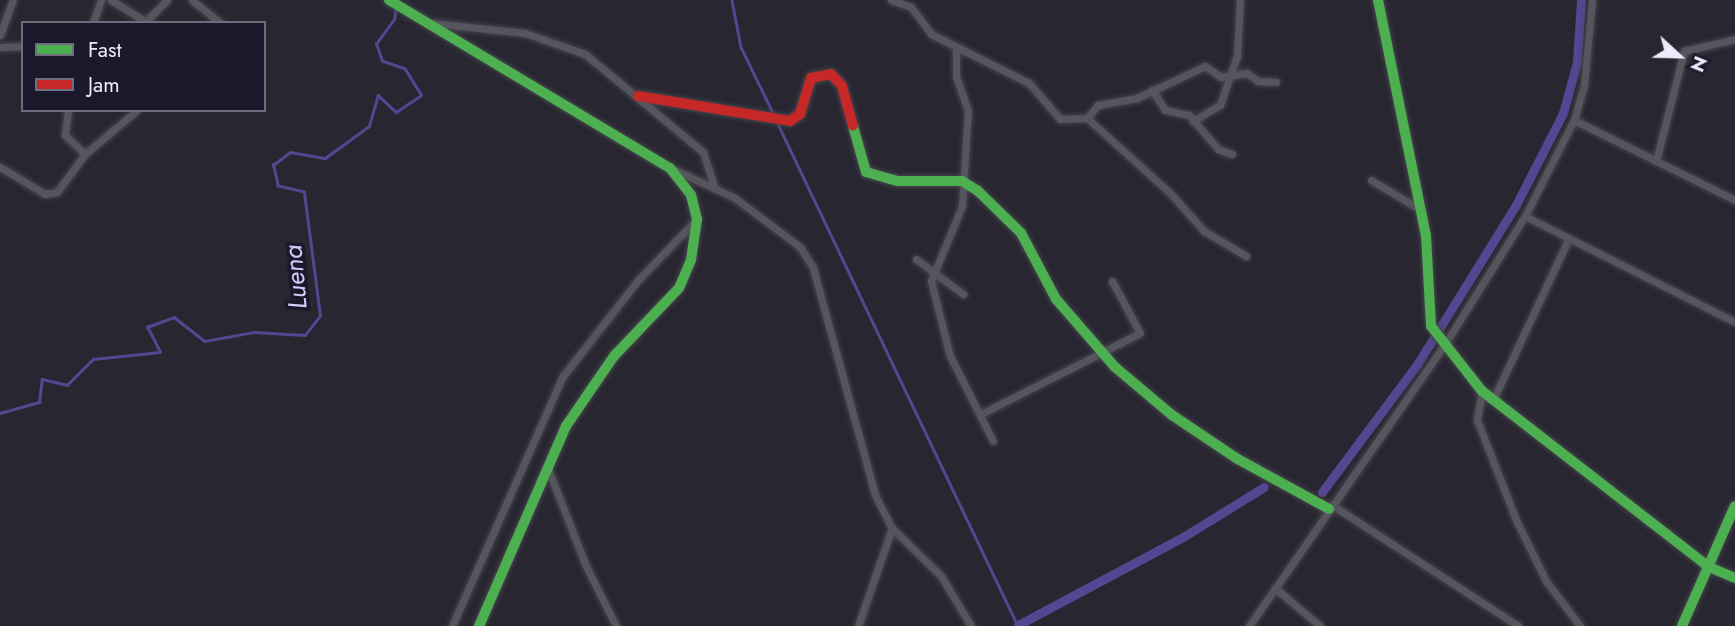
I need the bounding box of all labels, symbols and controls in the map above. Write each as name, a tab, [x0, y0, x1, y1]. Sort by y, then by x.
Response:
legend	[21, 21, 266, 112]
north arrow	[1644, 21, 1714, 91]
text: Fast	[88, 35, 121, 65]
text: N	[1684, 52, 1714, 76]
text: Jam	[88, 70, 120, 100]
water label: Luena	[278, 243, 314, 311]

